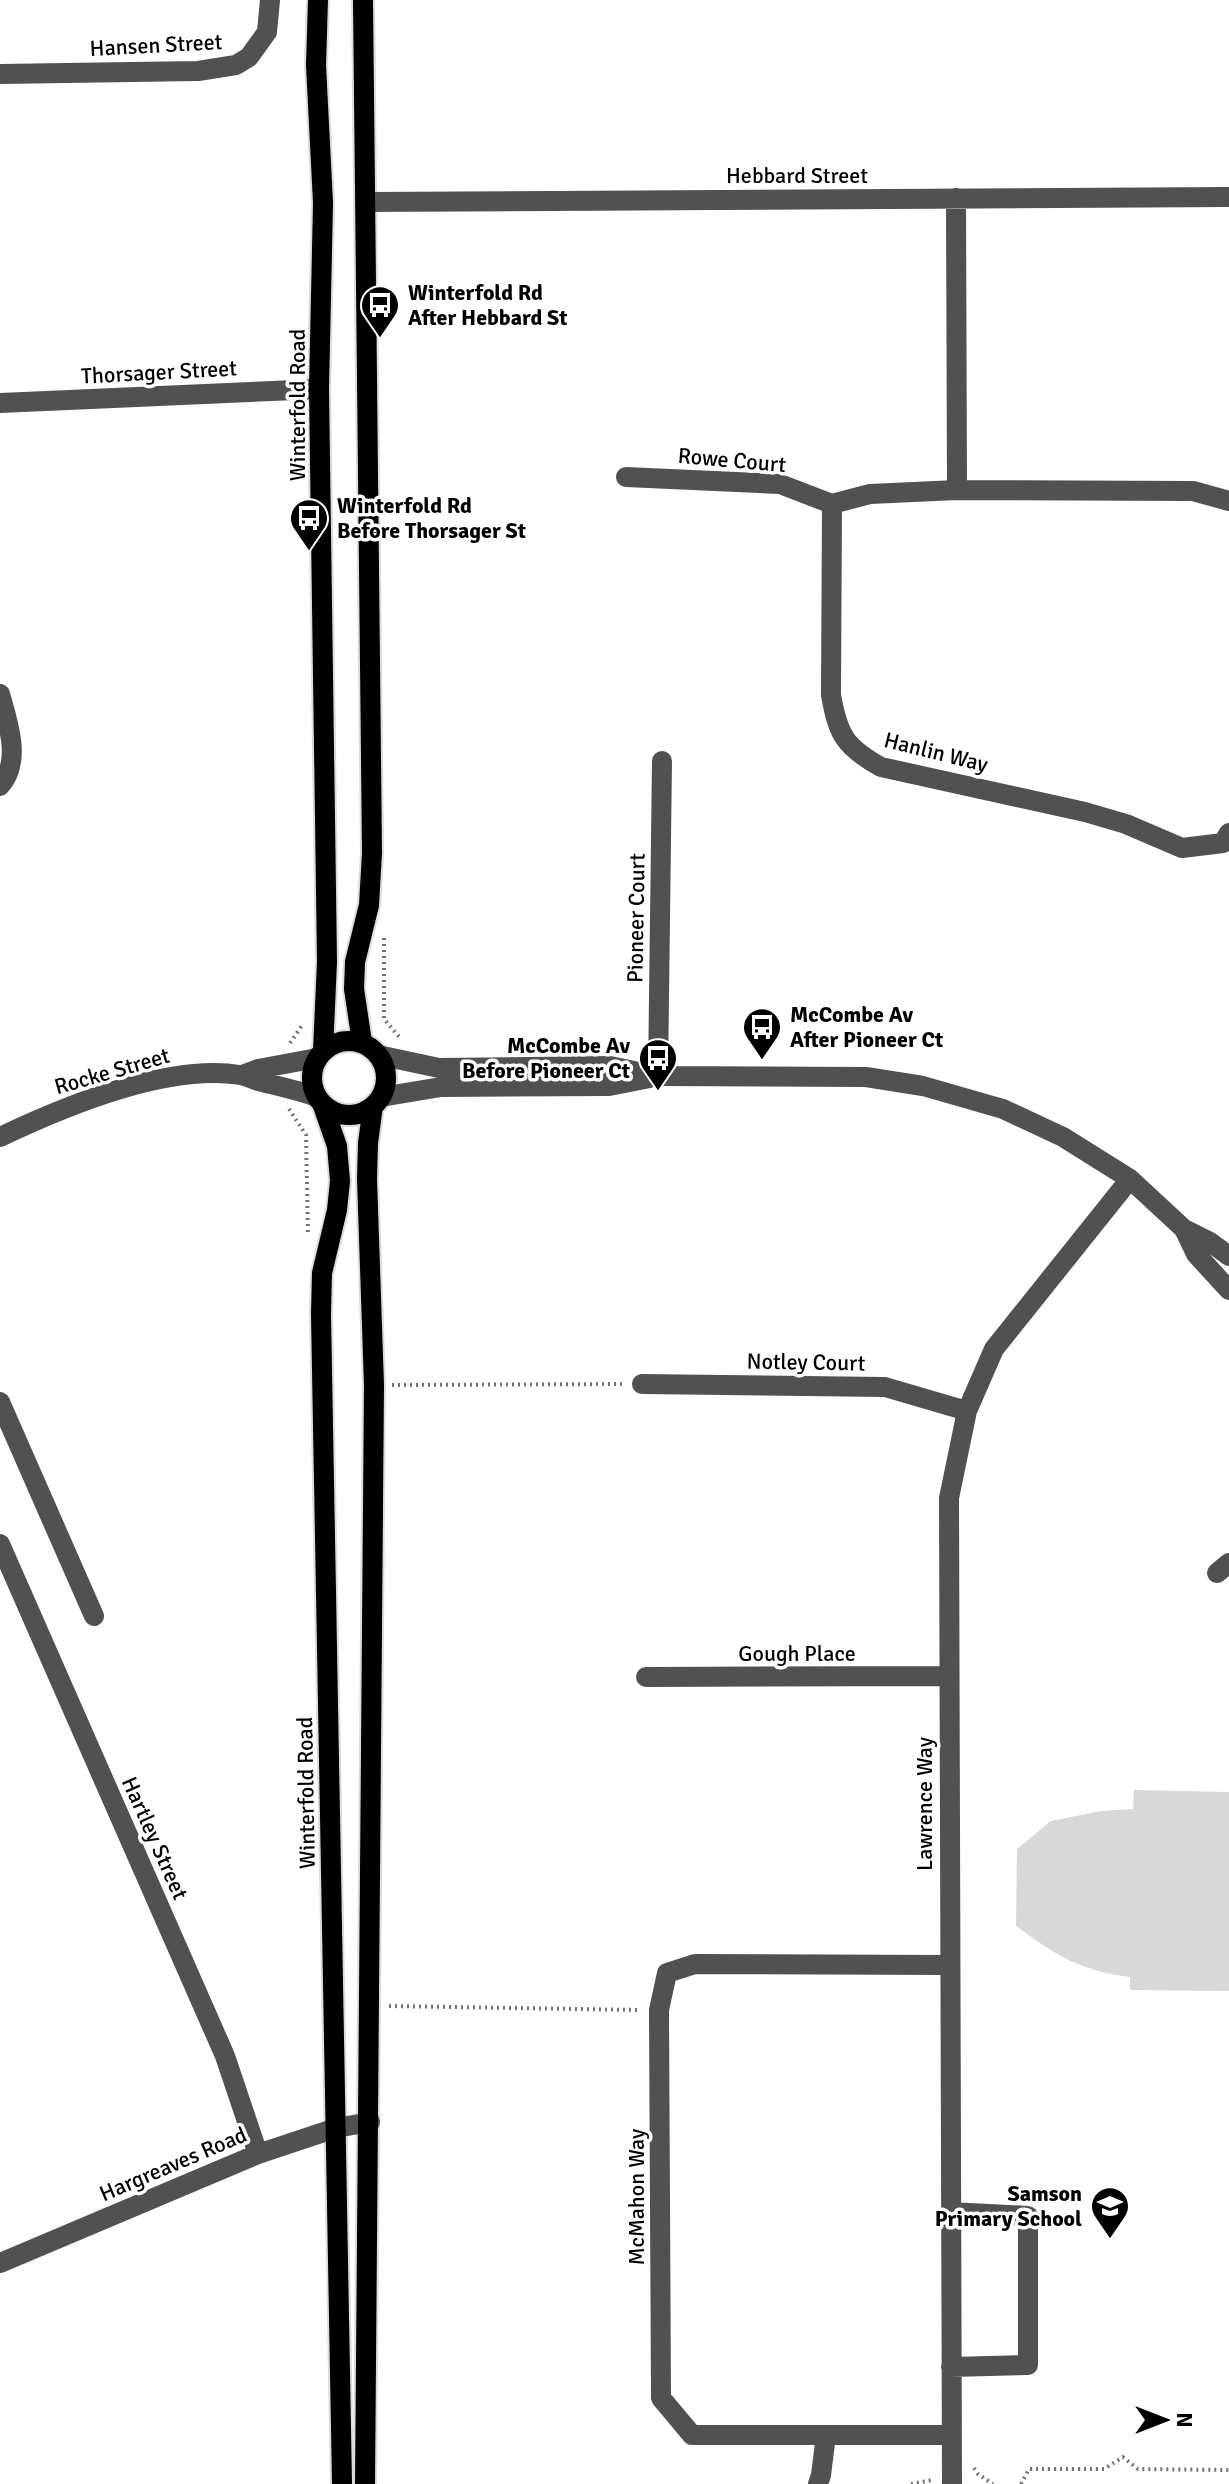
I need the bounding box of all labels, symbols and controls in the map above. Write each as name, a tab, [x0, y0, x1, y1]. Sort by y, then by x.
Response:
street label: Hansen Street	[89, 28, 223, 62]
street label: Hebbard Street	[726, 162, 868, 189]
place label: Winterfold Rd After Hebbard St	[408, 279, 568, 331]
bus stop icon: Winterfold Rd After Hebbard St	[359, 284, 401, 339]
street label: Winterfold Road	[284, 329, 311, 481]
street label: Thorsager Street	[80, 354, 238, 390]
street label: Rowe Court	[677, 442, 787, 478]
place label: Winterfold Rd Before Thorsager St	[337, 492, 526, 544]
bus stop icon: Winterfold Rd Before Thorsager St	[288, 497, 330, 552]
street label: Hanlin Way	[881, 726, 991, 778]
street label: Pioneer Court	[621, 853, 651, 983]
place label: McCombe Av After Pioneer Ct	[790, 1001, 943, 1053]
bus stop icon: McCombe Av After Pioneer Ct	[741, 1006, 783, 1061]
place label: McCombe Av Before Pioneer Ct	[462, 1032, 630, 1084]
bus stop icon: McCombe Av Before Pioneer Ct	[637, 1037, 679, 1092]
street label: Rocke Street	[51, 1042, 173, 1100]
street label: Notley Court	[746, 1347, 866, 1377]
street label: Gough Place	[738, 1640, 856, 1667]
street label: Winterfold Road	[291, 1717, 321, 1869]
street label: Lawrence Way	[911, 1736, 938, 1871]
street label: Hartley Street	[116, 1772, 194, 1904]
street label: Hargreaves Road	[95, 2121, 251, 2207]
street label: McMahon Way	[623, 2128, 650, 2265]
place label: Samson Primary School	[935, 2180, 1082, 2232]
school or university icon: Samson Primary School	[1089, 2185, 1131, 2240]
north arrow	[1125, 2380, 1205, 2460]
text: N	[1171, 2412, 1198, 2428]

